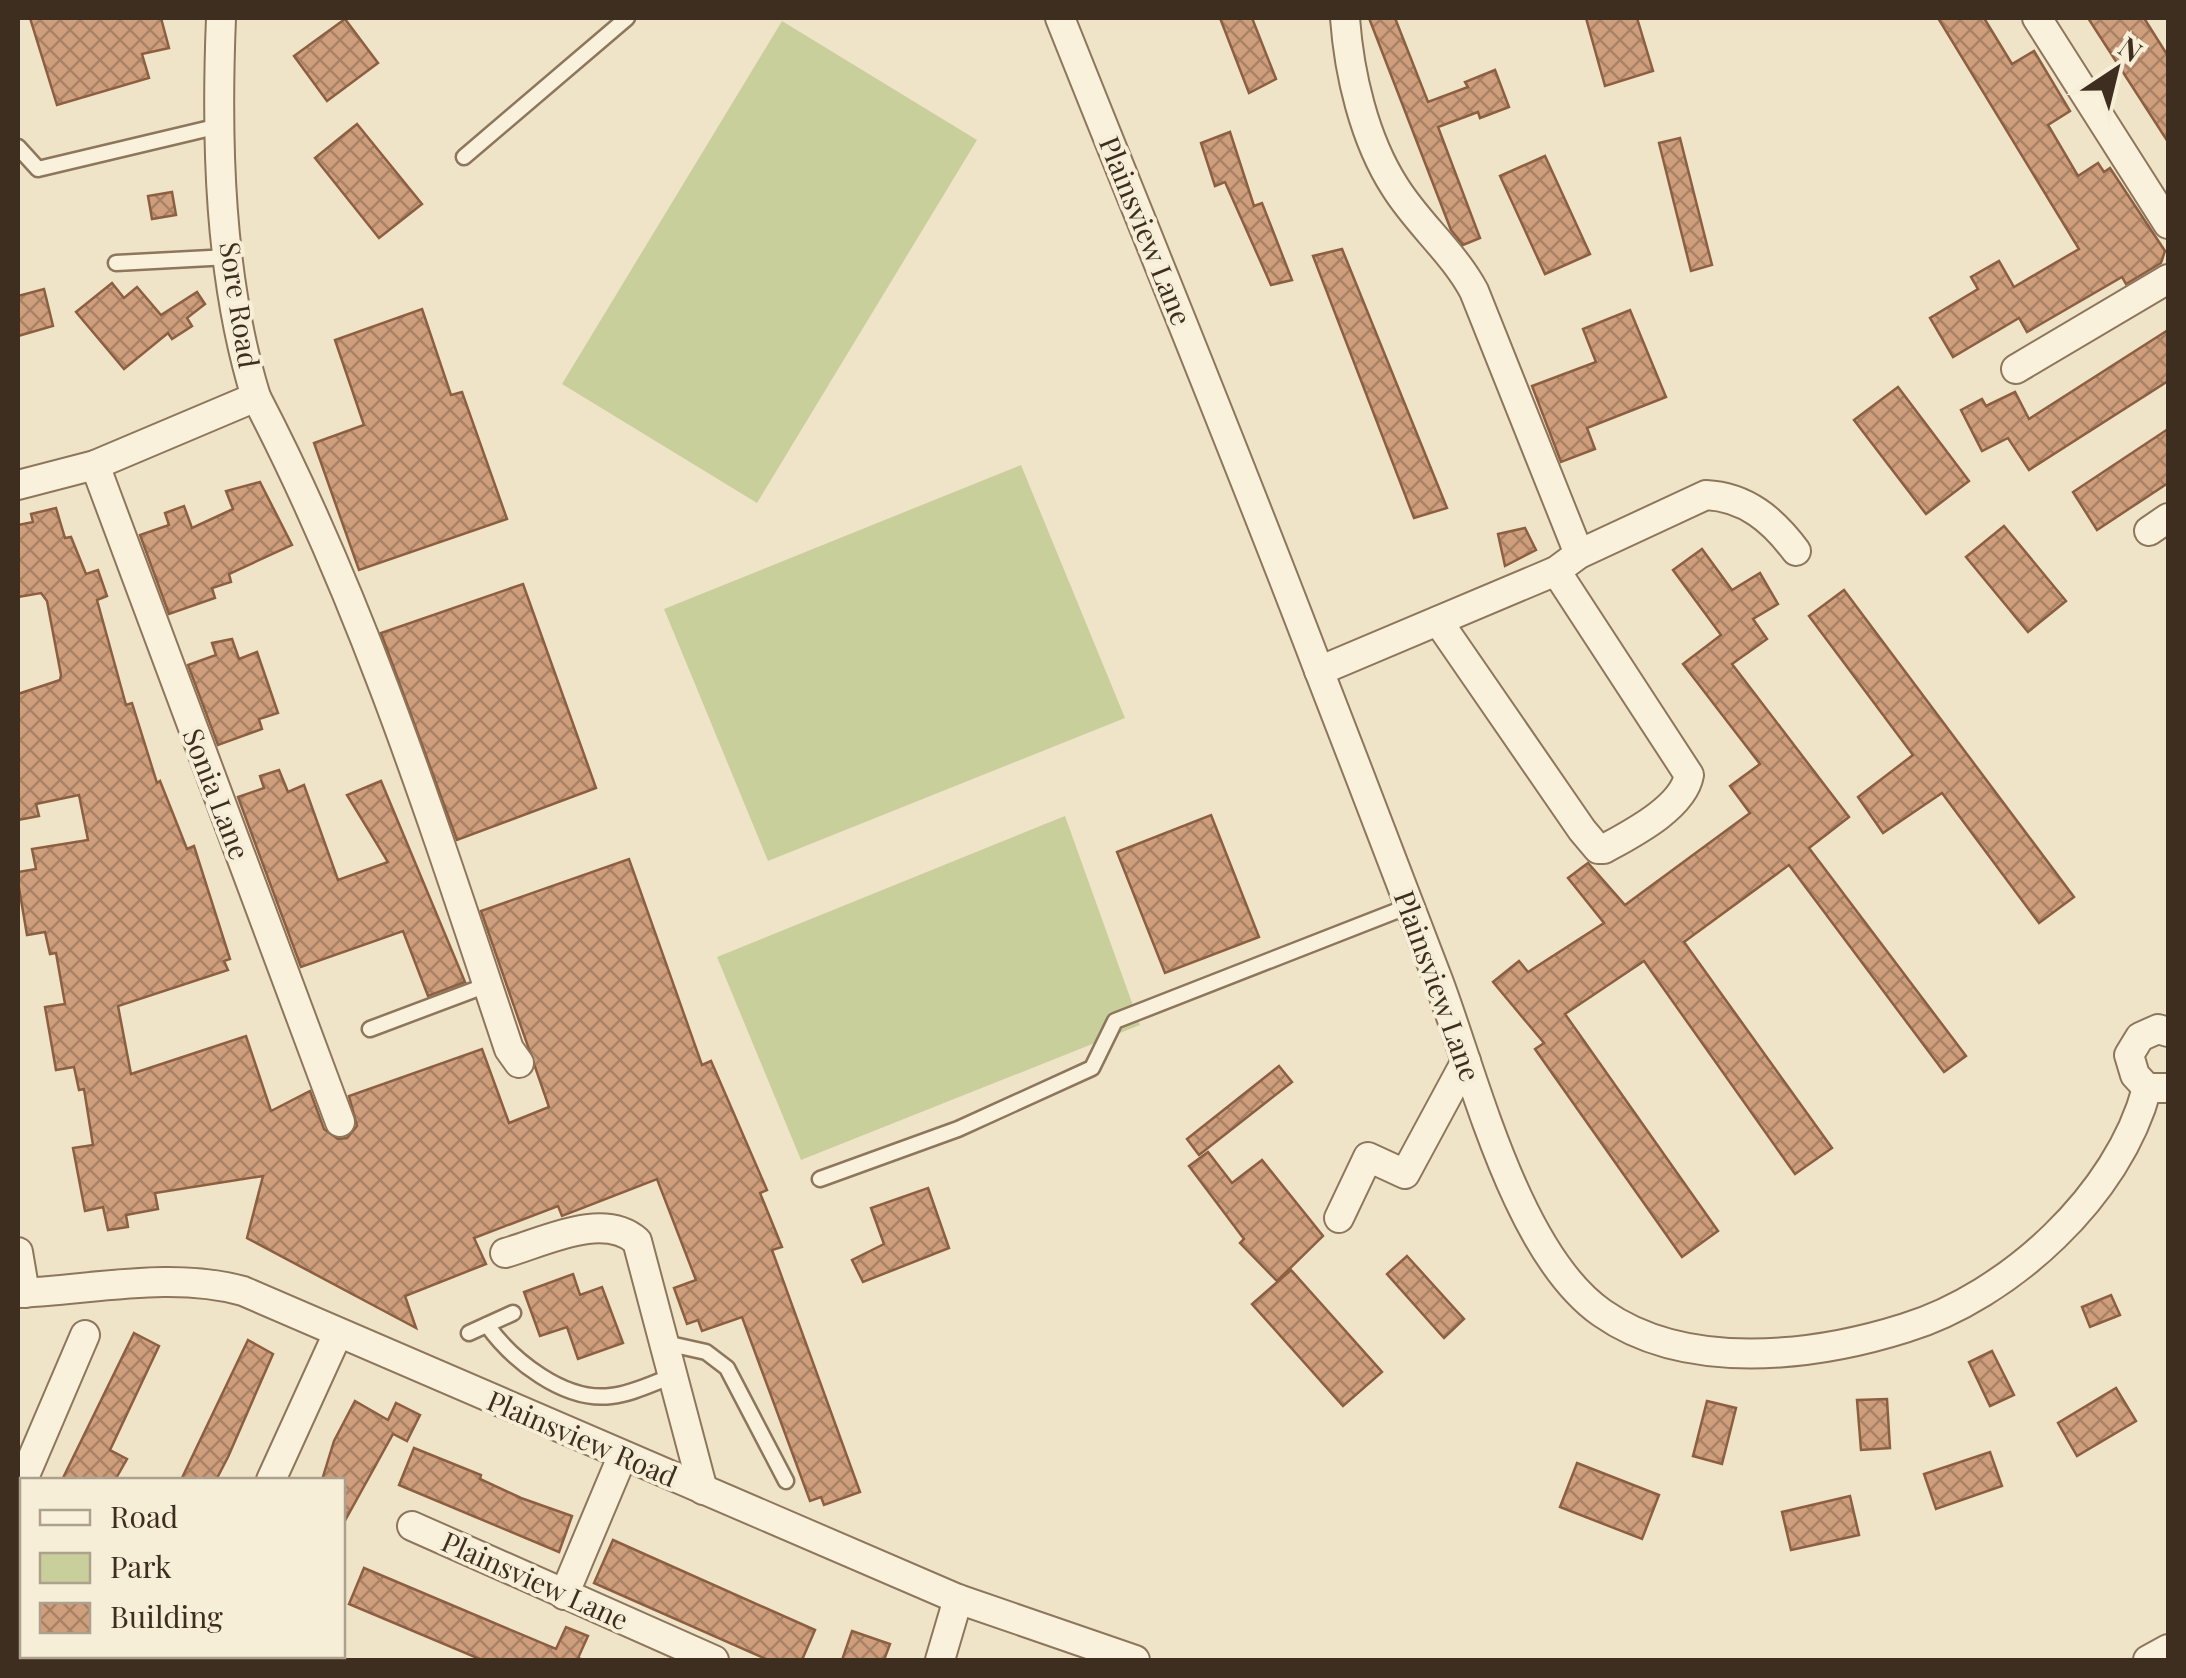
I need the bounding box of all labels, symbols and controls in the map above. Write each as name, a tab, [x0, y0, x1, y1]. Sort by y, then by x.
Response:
north arrow	[2066, 20, 2166, 120]
text: N	[2112, 27, 2150, 69]
street label: Plainsview Lane	[1092, 131, 1201, 330]
street label: Sore Road	[212, 239, 269, 370]
street label: Sonia Lane	[176, 723, 259, 864]
street label: Plainsview Lane	[1387, 885, 1490, 1086]
street label: Plainsview Road	[482, 1381, 683, 1494]
legend	[20, 1478, 345, 1658]
text: Road	[110, 1496, 178, 1536]
street label: Plainsview Lane	[436, 1522, 635, 1637]
text: Park	[110, 1546, 172, 1586]
text: Building	[110, 1596, 223, 1636]

